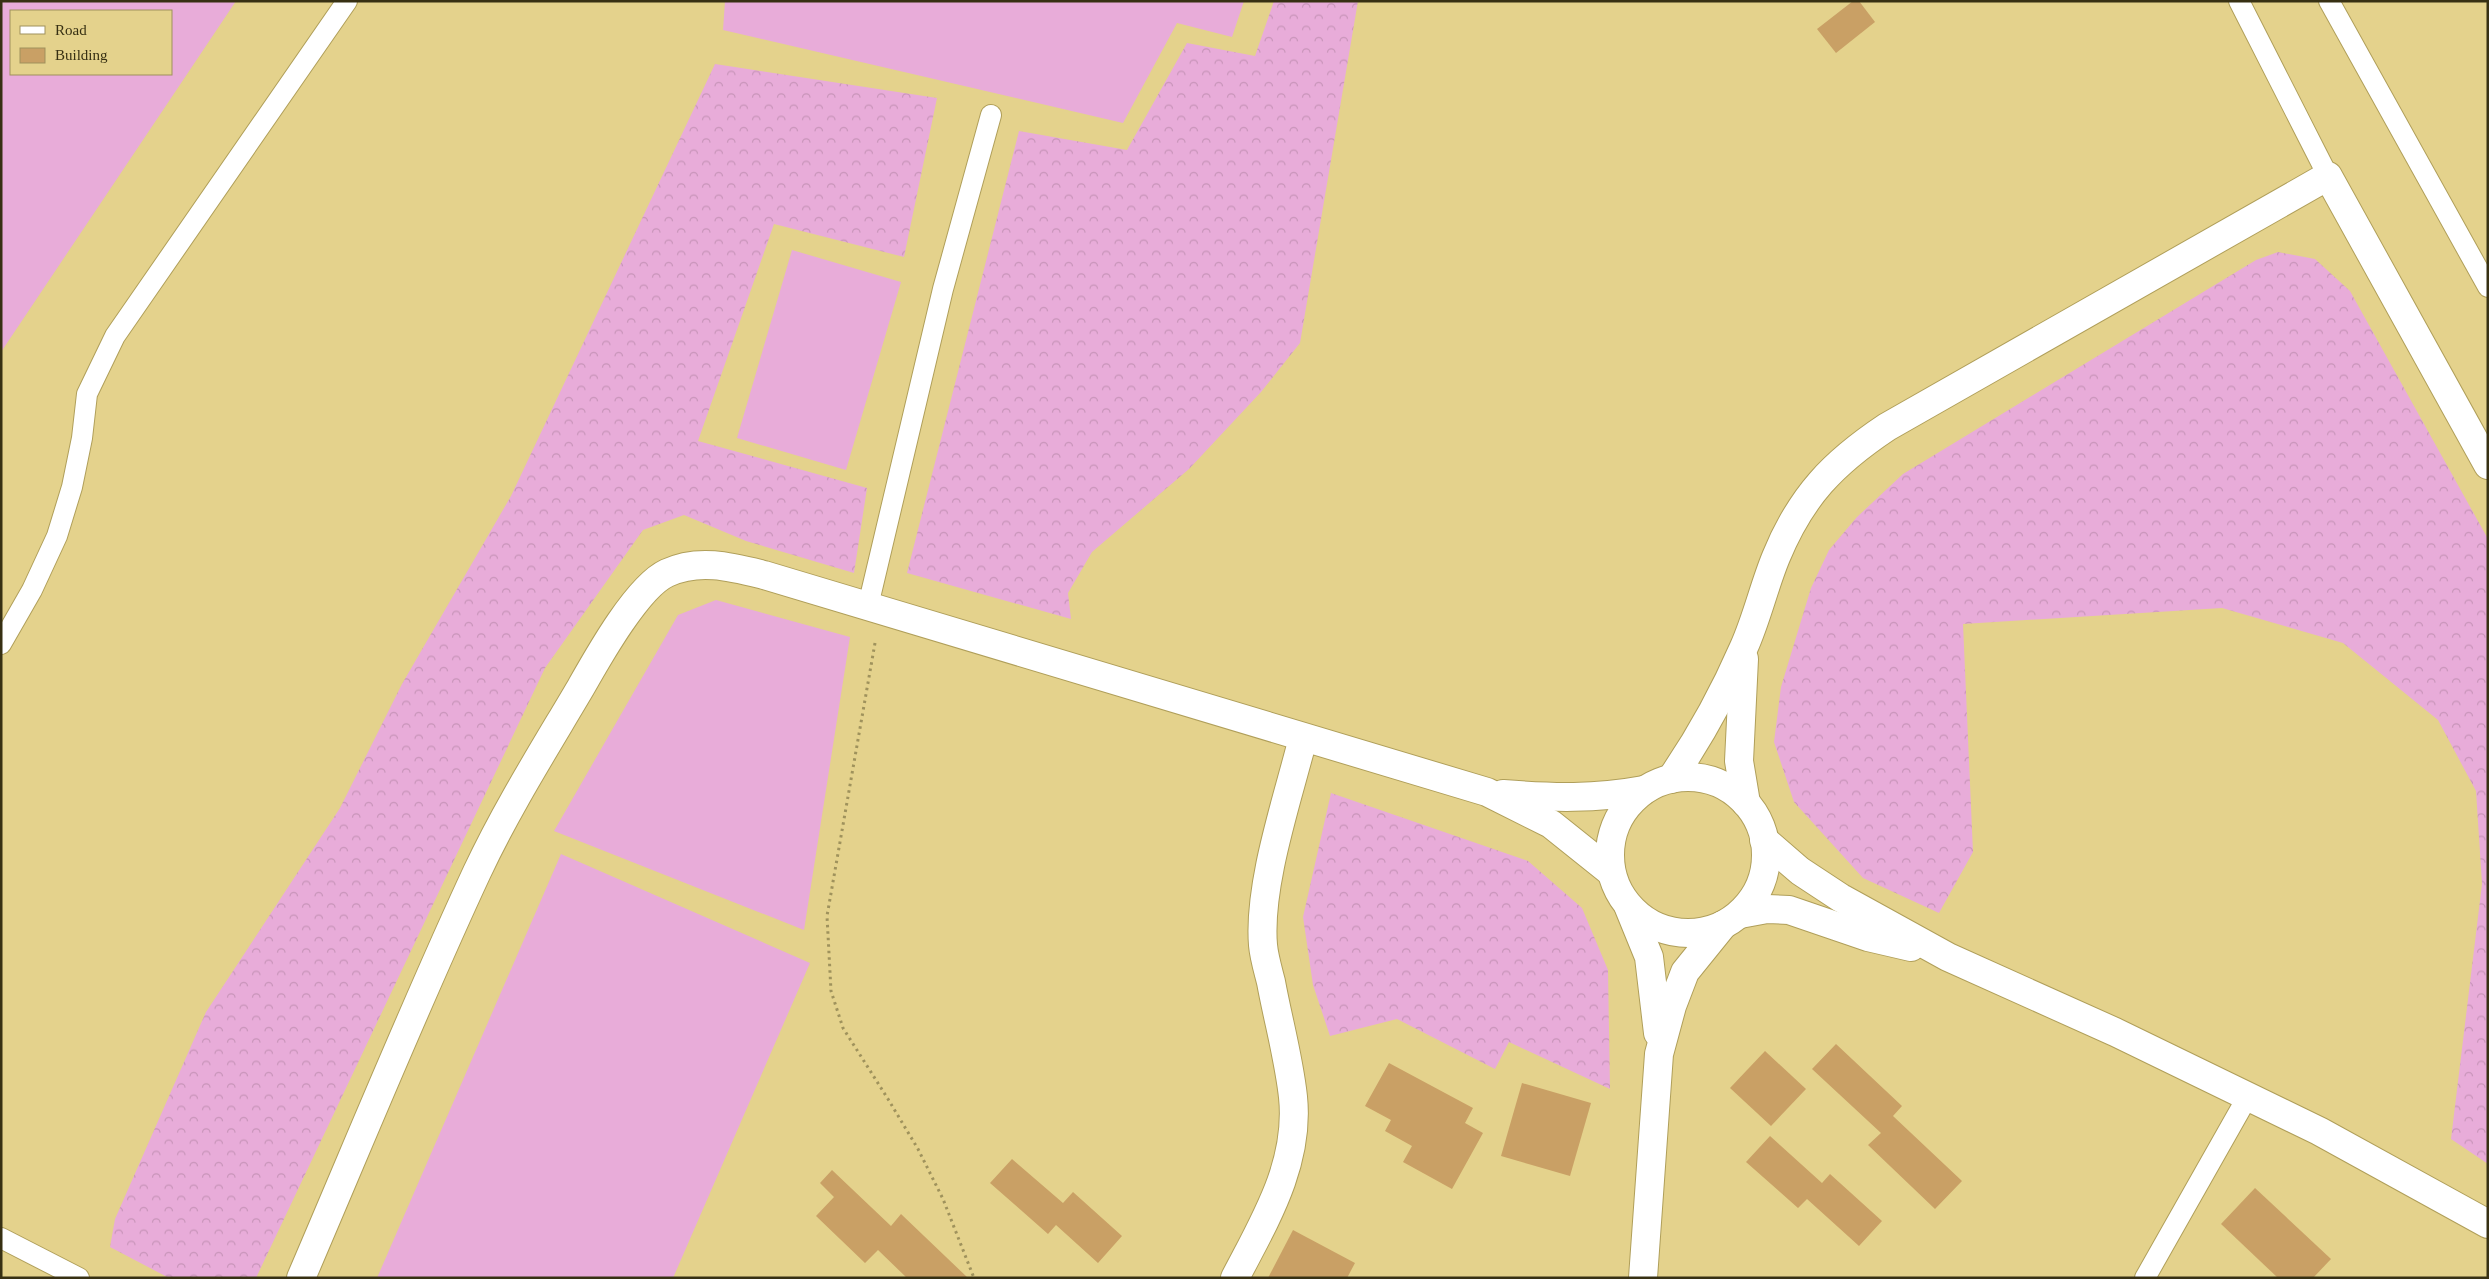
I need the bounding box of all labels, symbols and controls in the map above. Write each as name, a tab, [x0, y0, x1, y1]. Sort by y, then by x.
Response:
legend	[10, 10, 172, 75]
text: Road	[55, 22, 87, 38]
text: Building	[55, 47, 108, 63]

